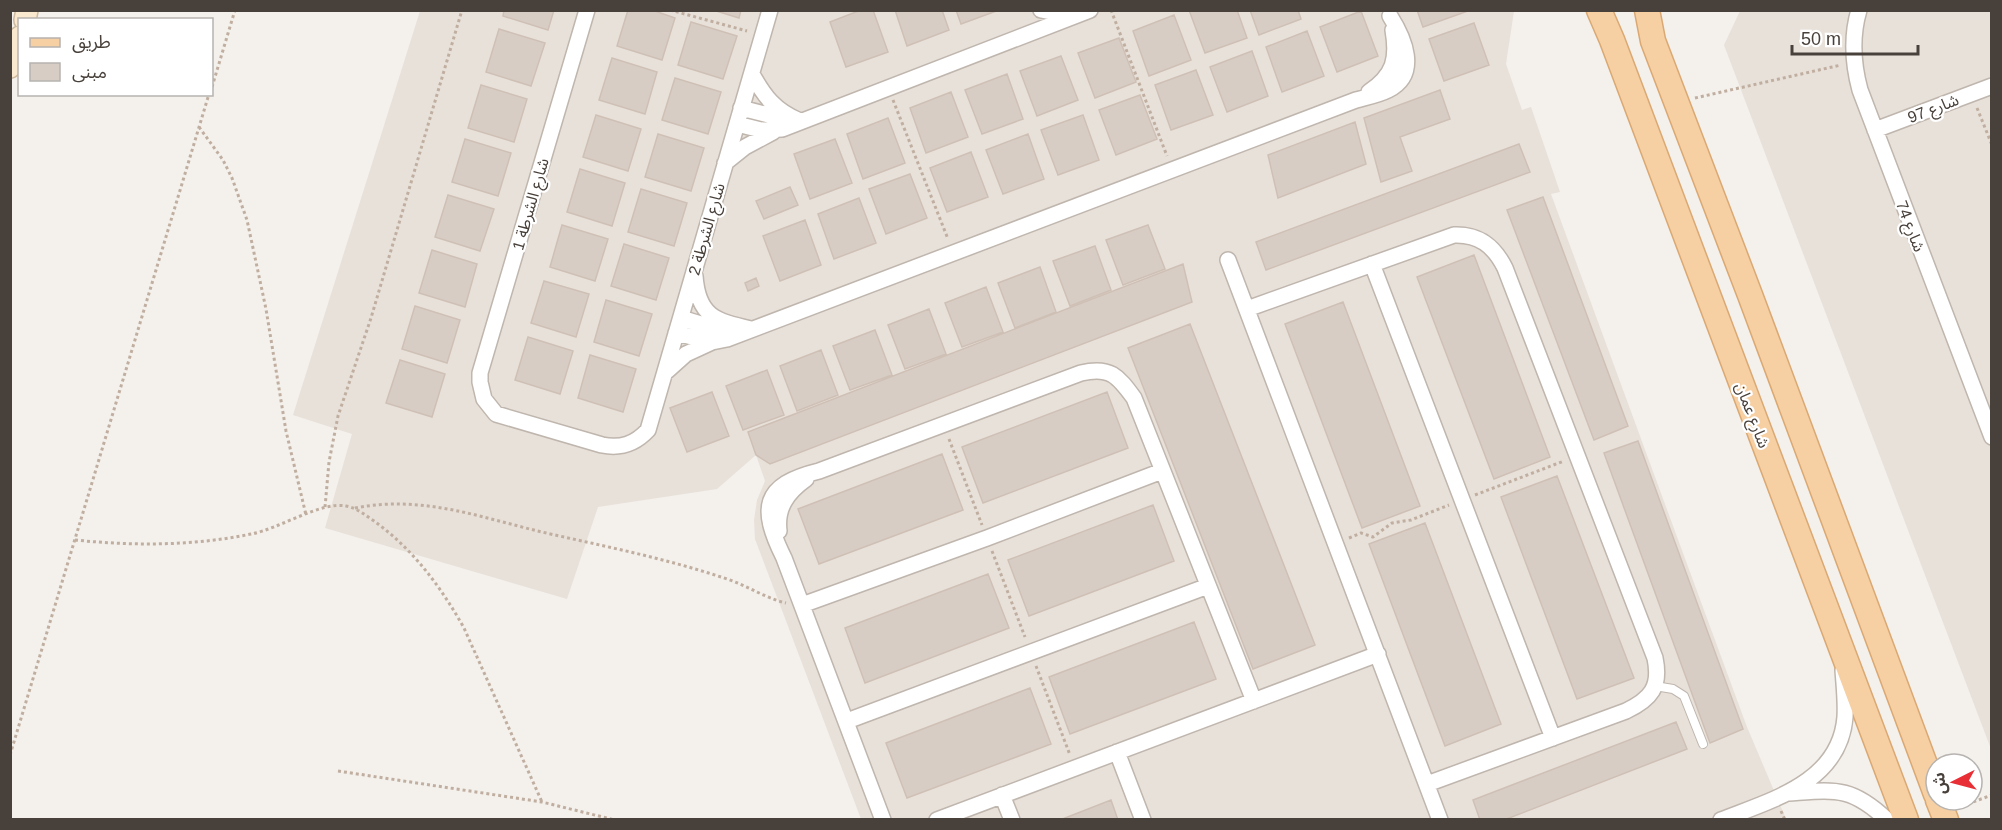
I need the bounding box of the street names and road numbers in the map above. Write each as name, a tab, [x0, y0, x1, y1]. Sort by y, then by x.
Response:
street label: شارع 97	[1905, 91, 1963, 130]
street label: شارع الشرطة 1	[509, 156, 556, 253]
street label: شارع الشرطة 2	[685, 181, 732, 278]
street label: شارع 74	[1889, 198, 1928, 256]
street label: شارع عمان	[1729, 380, 1773, 452]

